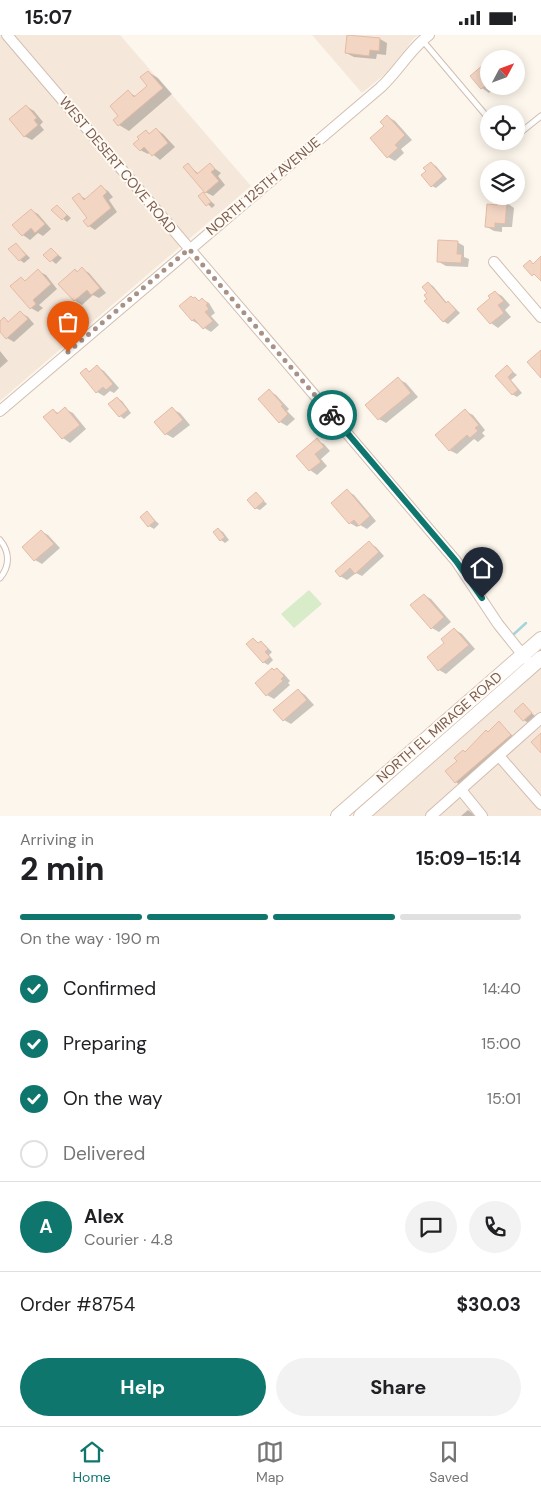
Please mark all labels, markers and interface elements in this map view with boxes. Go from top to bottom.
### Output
text: 15:07 [25,5,72,30]
north arrow [480,50,525,95]
map controls [480,50,525,205]
street label: WEST DESERT COVE ROAD [55,93,181,237]
button: locate [480,105,525,150]
street label: NORTH 125TH AVENUE [202,133,324,239]
button: layers [480,160,525,205]
pin [47,301,89,352]
icon: bag [54,308,82,336]
courier [307,390,357,440]
icon: bike [318,401,346,429]
pin [461,547,503,598]
icon: home [468,554,496,582]
street label: NORTH EL MIRAGE ROAD [372,667,506,787]
text: Arriving in [20,829,94,850]
text: 15:09–15:14 [416,846,521,871]
text: 2 min [20,848,105,890]
text: On the way · 190 m [20,928,160,949]
icon: check [20,975,48,1003]
text: Confirmed [63,976,156,1001]
text: 14:40 [482,978,521,999]
icon: check [20,1030,48,1058]
text: Preparing [63,1031,147,1056]
text: 15:00 [481,1033,521,1054]
icon: check [20,1085,48,1113]
text: On the way [63,1086,163,1111]
text: 15:01 [487,1088,521,1109]
text: Delivered [63,1141,145,1166]
button: chat [405,1201,457,1253]
button: phone [469,1201,521,1253]
text: Alex [84,1204,124,1229]
text: A [39,1214,53,1239]
text: Courier · 4.8 [84,1229,173,1250]
text: Order #8754 [20,1292,135,1317]
text: $30.03 [457,1292,521,1317]
button: Help [20,1358,266,1416]
button: Share [276,1358,521,1416]
tab: Home [73,1438,111,1486]
tab: Map [256,1438,284,1486]
tab: Saved [429,1438,468,1486]

